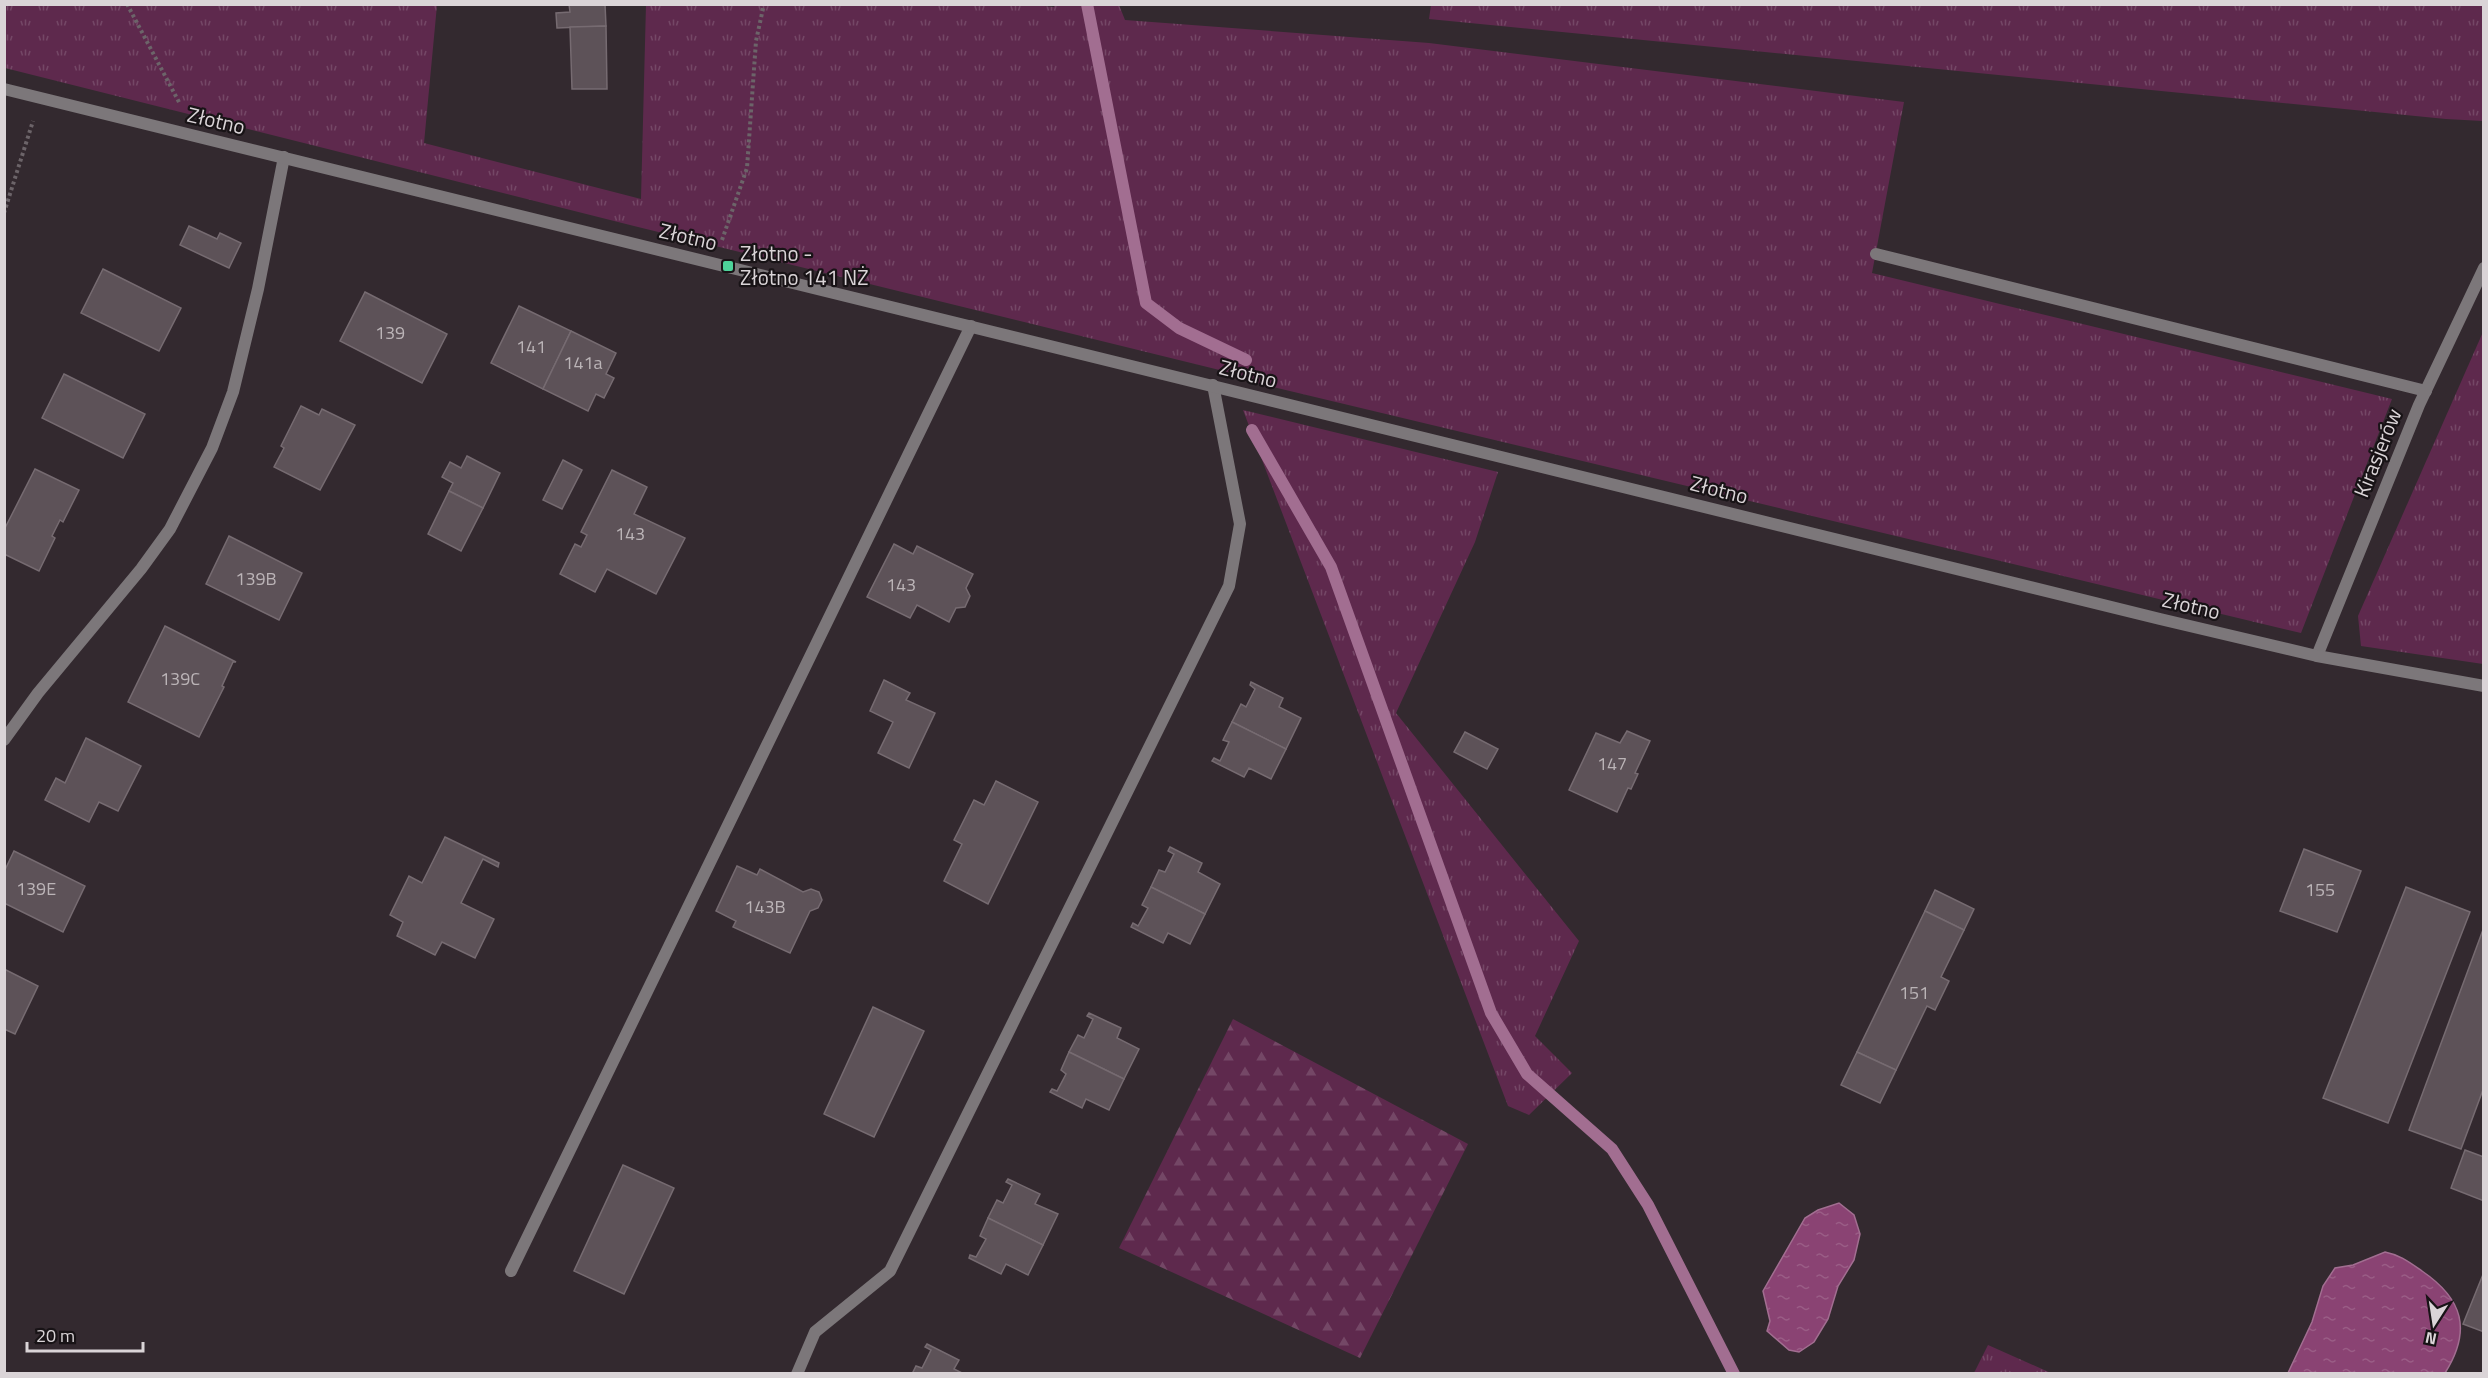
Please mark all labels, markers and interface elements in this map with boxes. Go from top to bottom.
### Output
street label: Złotno [184,98,248,142]
street label: Złotno [656,214,720,258]
place label: Złotno - Złotno 141 NŻ [740,237,868,293]
marker: Złotno - Złotno 141 NŻ [721,259,735,273]
house number: 139 [375,319,405,346]
house number: 141 [516,333,546,360]
house number: 141a [563,349,603,376]
street label: Złotno [1216,350,1281,396]
street label: Kirasjerów [2345,403,2409,502]
street label: Złotno [1687,466,1752,512]
house number: 143 [615,520,645,547]
house number: 139B [235,565,277,592]
house number: 143 [886,571,916,598]
street label: Złotno [2159,583,2223,627]
house number: 139C [160,665,200,692]
house number: 147 [1597,750,1627,777]
house number: 139E [16,875,56,902]
house number: 155 [2305,876,2335,903]
house number: 143B [744,893,786,920]
house number: 151 [1899,979,1929,1006]
north arrow [2404,1294,2464,1354]
scale bar [27,1315,142,1353]
text: 20 m [36,1322,75,1349]
text: N [2423,1326,2439,1352]

